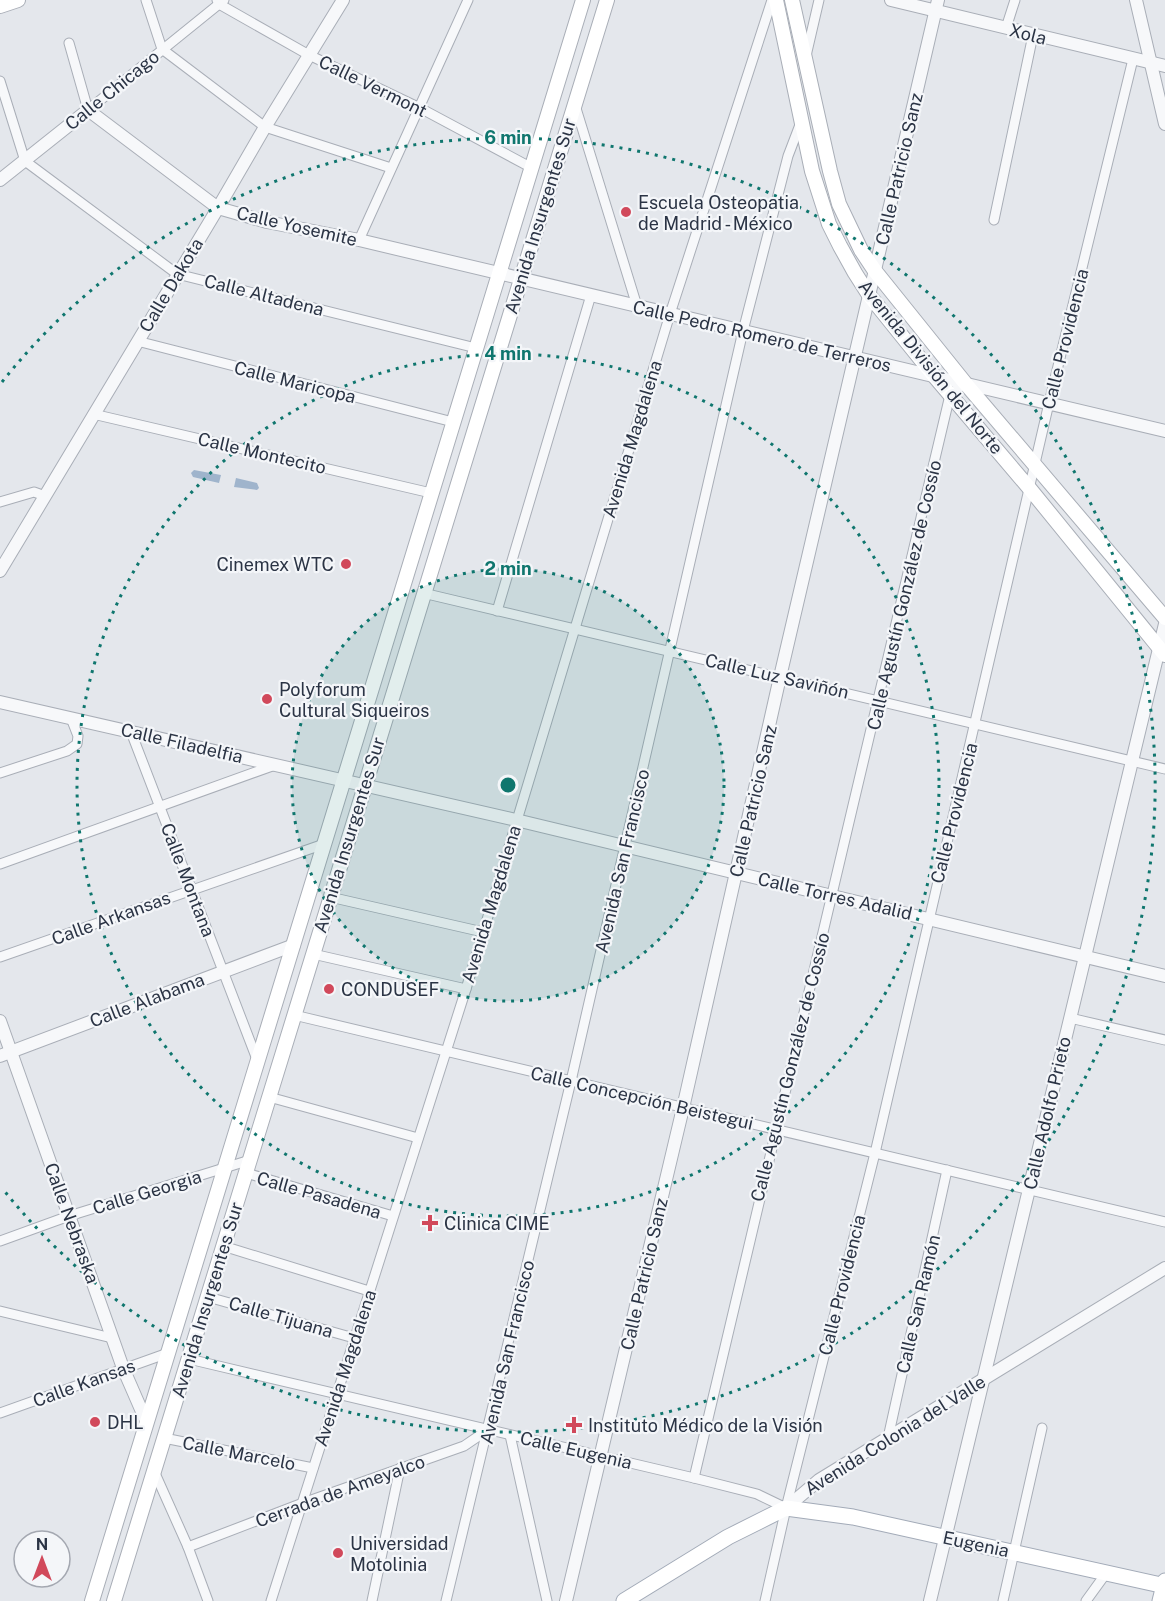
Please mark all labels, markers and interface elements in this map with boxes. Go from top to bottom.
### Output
street label: Xola [1007,19,1049,49]
street label: Calle Chicago [61,46,163,134]
street label: Calle Vermont [315,51,431,121]
street label: Calle Patricio Sanz [871,91,927,247]
street label: Avenida Insurgentes Sur [500,116,580,316]
text: 6 min [484,127,532,148]
place label: Escuela Osteopatia de Madrid - México [638,192,799,234]
street label: Calle Yosemite [235,202,359,250]
marker: Escuela Osteopatia de Madrid - México [619,205,633,219]
street label: Calle Dakota [135,234,207,336]
street label: Calle Providencia [1037,267,1093,411]
street label: Calle Altadena [202,270,326,320]
street label: Avenida División del Norte [854,276,1008,458]
street label: Calle Pedro Romero de Terreros [631,296,893,376]
text: 4 min [484,343,532,364]
street label: Calle Maricopa [232,357,358,407]
street label: Avenida Magdalena [598,358,666,520]
street label: Calle Montecito [196,428,328,478]
street label: Calle Agustín González de Cossío [863,458,945,732]
place label: Cinemex WTC [216,554,334,575]
marker: Cinemex WTC [339,557,353,571]
text: 2 min [484,558,532,579]
street label: Calle Luz Saviñón [703,649,851,703]
place label: Polyforum Cultural Siqueiros [279,679,429,721]
marker: Polyforum Cultural Siqueiros [260,692,274,706]
street label: Calle Filadelfia [119,719,245,767]
street label: Calle Patricio Sanz [725,723,781,879]
street label: Avenida Insurgentes Sur [309,735,389,935]
street label: Calle Providencia [926,741,982,885]
street label: Avenida San Francisco [591,767,653,955]
centre of rings [498,775,518,795]
street label: Calle Montana [157,820,219,940]
street label: Avenida Magdalena [457,823,525,985]
street label: Calle Torres Adalid [756,868,914,924]
street label: Calle Arkansas [49,887,173,949]
street label: Calle Agustín González de Cossío [746,930,834,1204]
street label: Calle Alabama [87,969,207,1031]
place label: CONDUSEF [341,979,439,1000]
marker: CONDUSEF [322,982,336,996]
street label: Calle Adolfo Prieto [1019,1034,1075,1192]
street label: Calle Concepción Beistegui [529,1062,755,1134]
street label: Calle Nebraska [40,1160,104,1286]
street label: Calle Georgia [90,1165,204,1219]
street label: Calle Pasadena [254,1167,384,1223]
street label: Calle Patricio Sanz [616,1196,672,1352]
street label: Avenida Insurgentes Sur [167,1200,247,1400]
place label: Clinica CIME [444,1213,550,1234]
street label: Calle Providencia [814,1213,870,1357]
marker: Clinica CIME [421,1214,439,1232]
street label: Calle San Ramón [892,1233,944,1375]
street label: Avenida San Francisco [476,1258,538,1446]
street label: Avenida Magdalena [310,1287,380,1449]
street label: Calle Tijuana [226,1292,336,1342]
street label: Calle Kansas [30,1355,138,1411]
street label: Avenida Colonia del Valle [801,1371,989,1499]
place label: DHL [107,1412,144,1433]
marker: DHL [88,1415,102,1429]
place label: Instituto Médico de la Visión [588,1415,823,1436]
marker: Instituto Médico de la Visión [565,1416,583,1434]
street label: Calle Eugenia [518,1427,634,1473]
street label: Calle Marcelo [181,1432,297,1474]
street label: Cerrada de Ameyalco [252,1451,428,1531]
street label: Eugenia [941,1527,1011,1561]
north arrow [12,1529,72,1589]
place label: Universidad Motolinia [350,1533,449,1575]
text: N [36,1535,48,1554]
marker: Universidad Motolinia [331,1546,345,1560]

